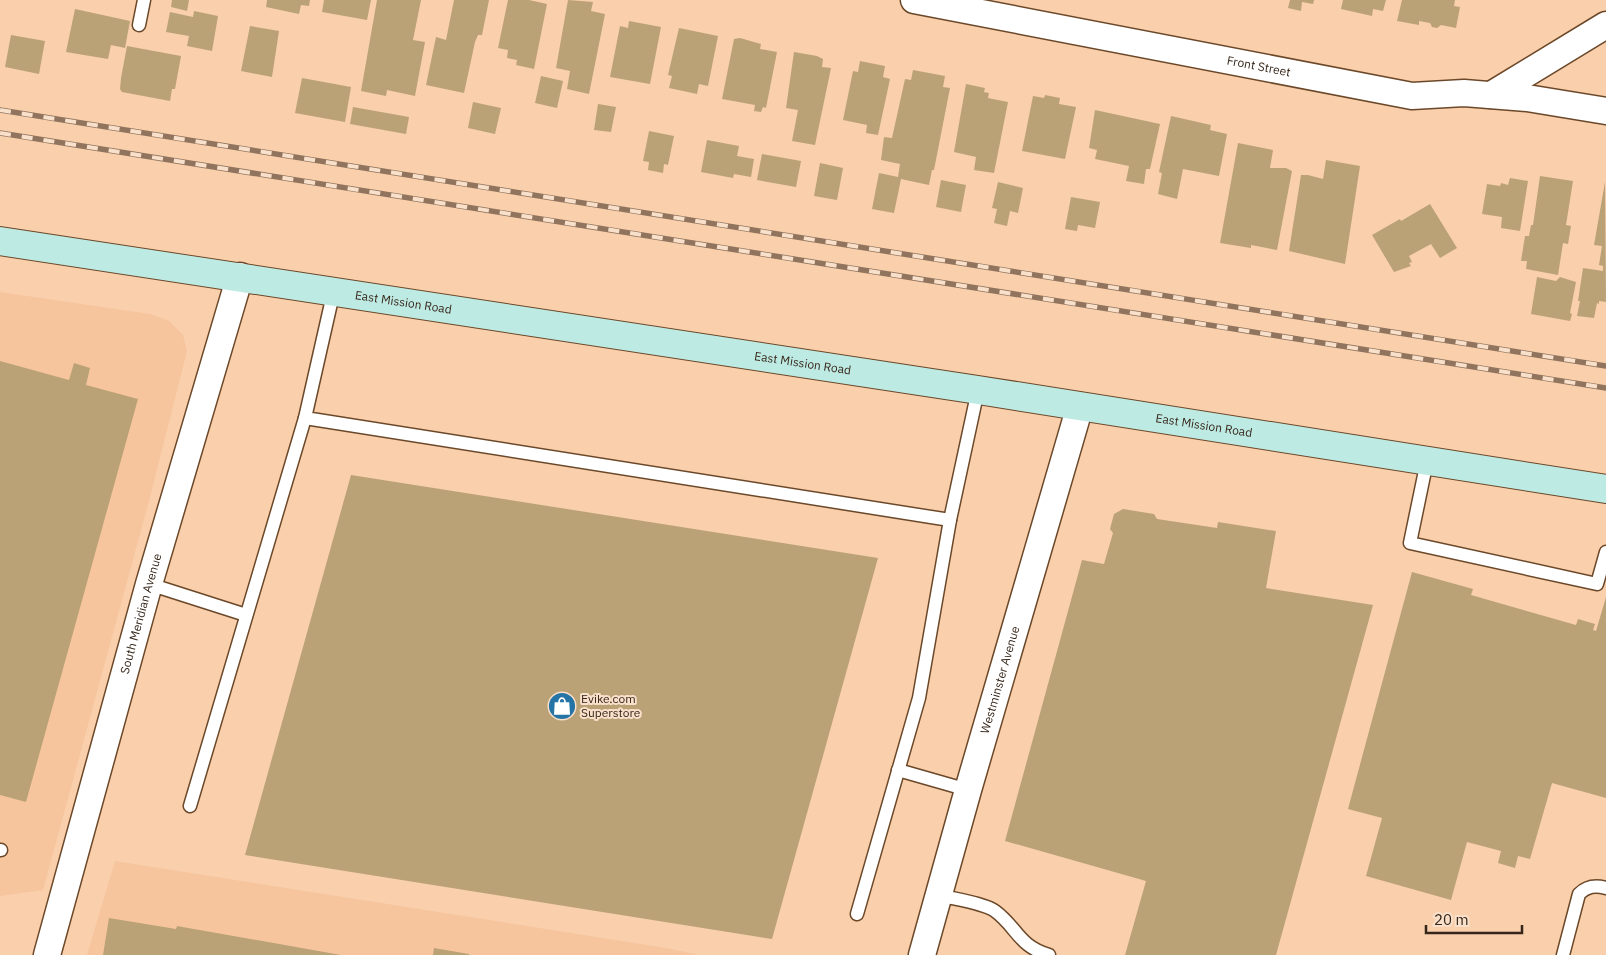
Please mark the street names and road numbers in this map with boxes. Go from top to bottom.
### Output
street label: Front Street [1226,52,1292,79]
street label: East Mission Road [354,287,453,317]
street label: East Mission Road [753,348,852,378]
street label: East Mission Road [1155,410,1253,440]
street label: South Meridian Avenue [117,551,165,675]
street label: Westminster Avenue [977,624,1023,735]

